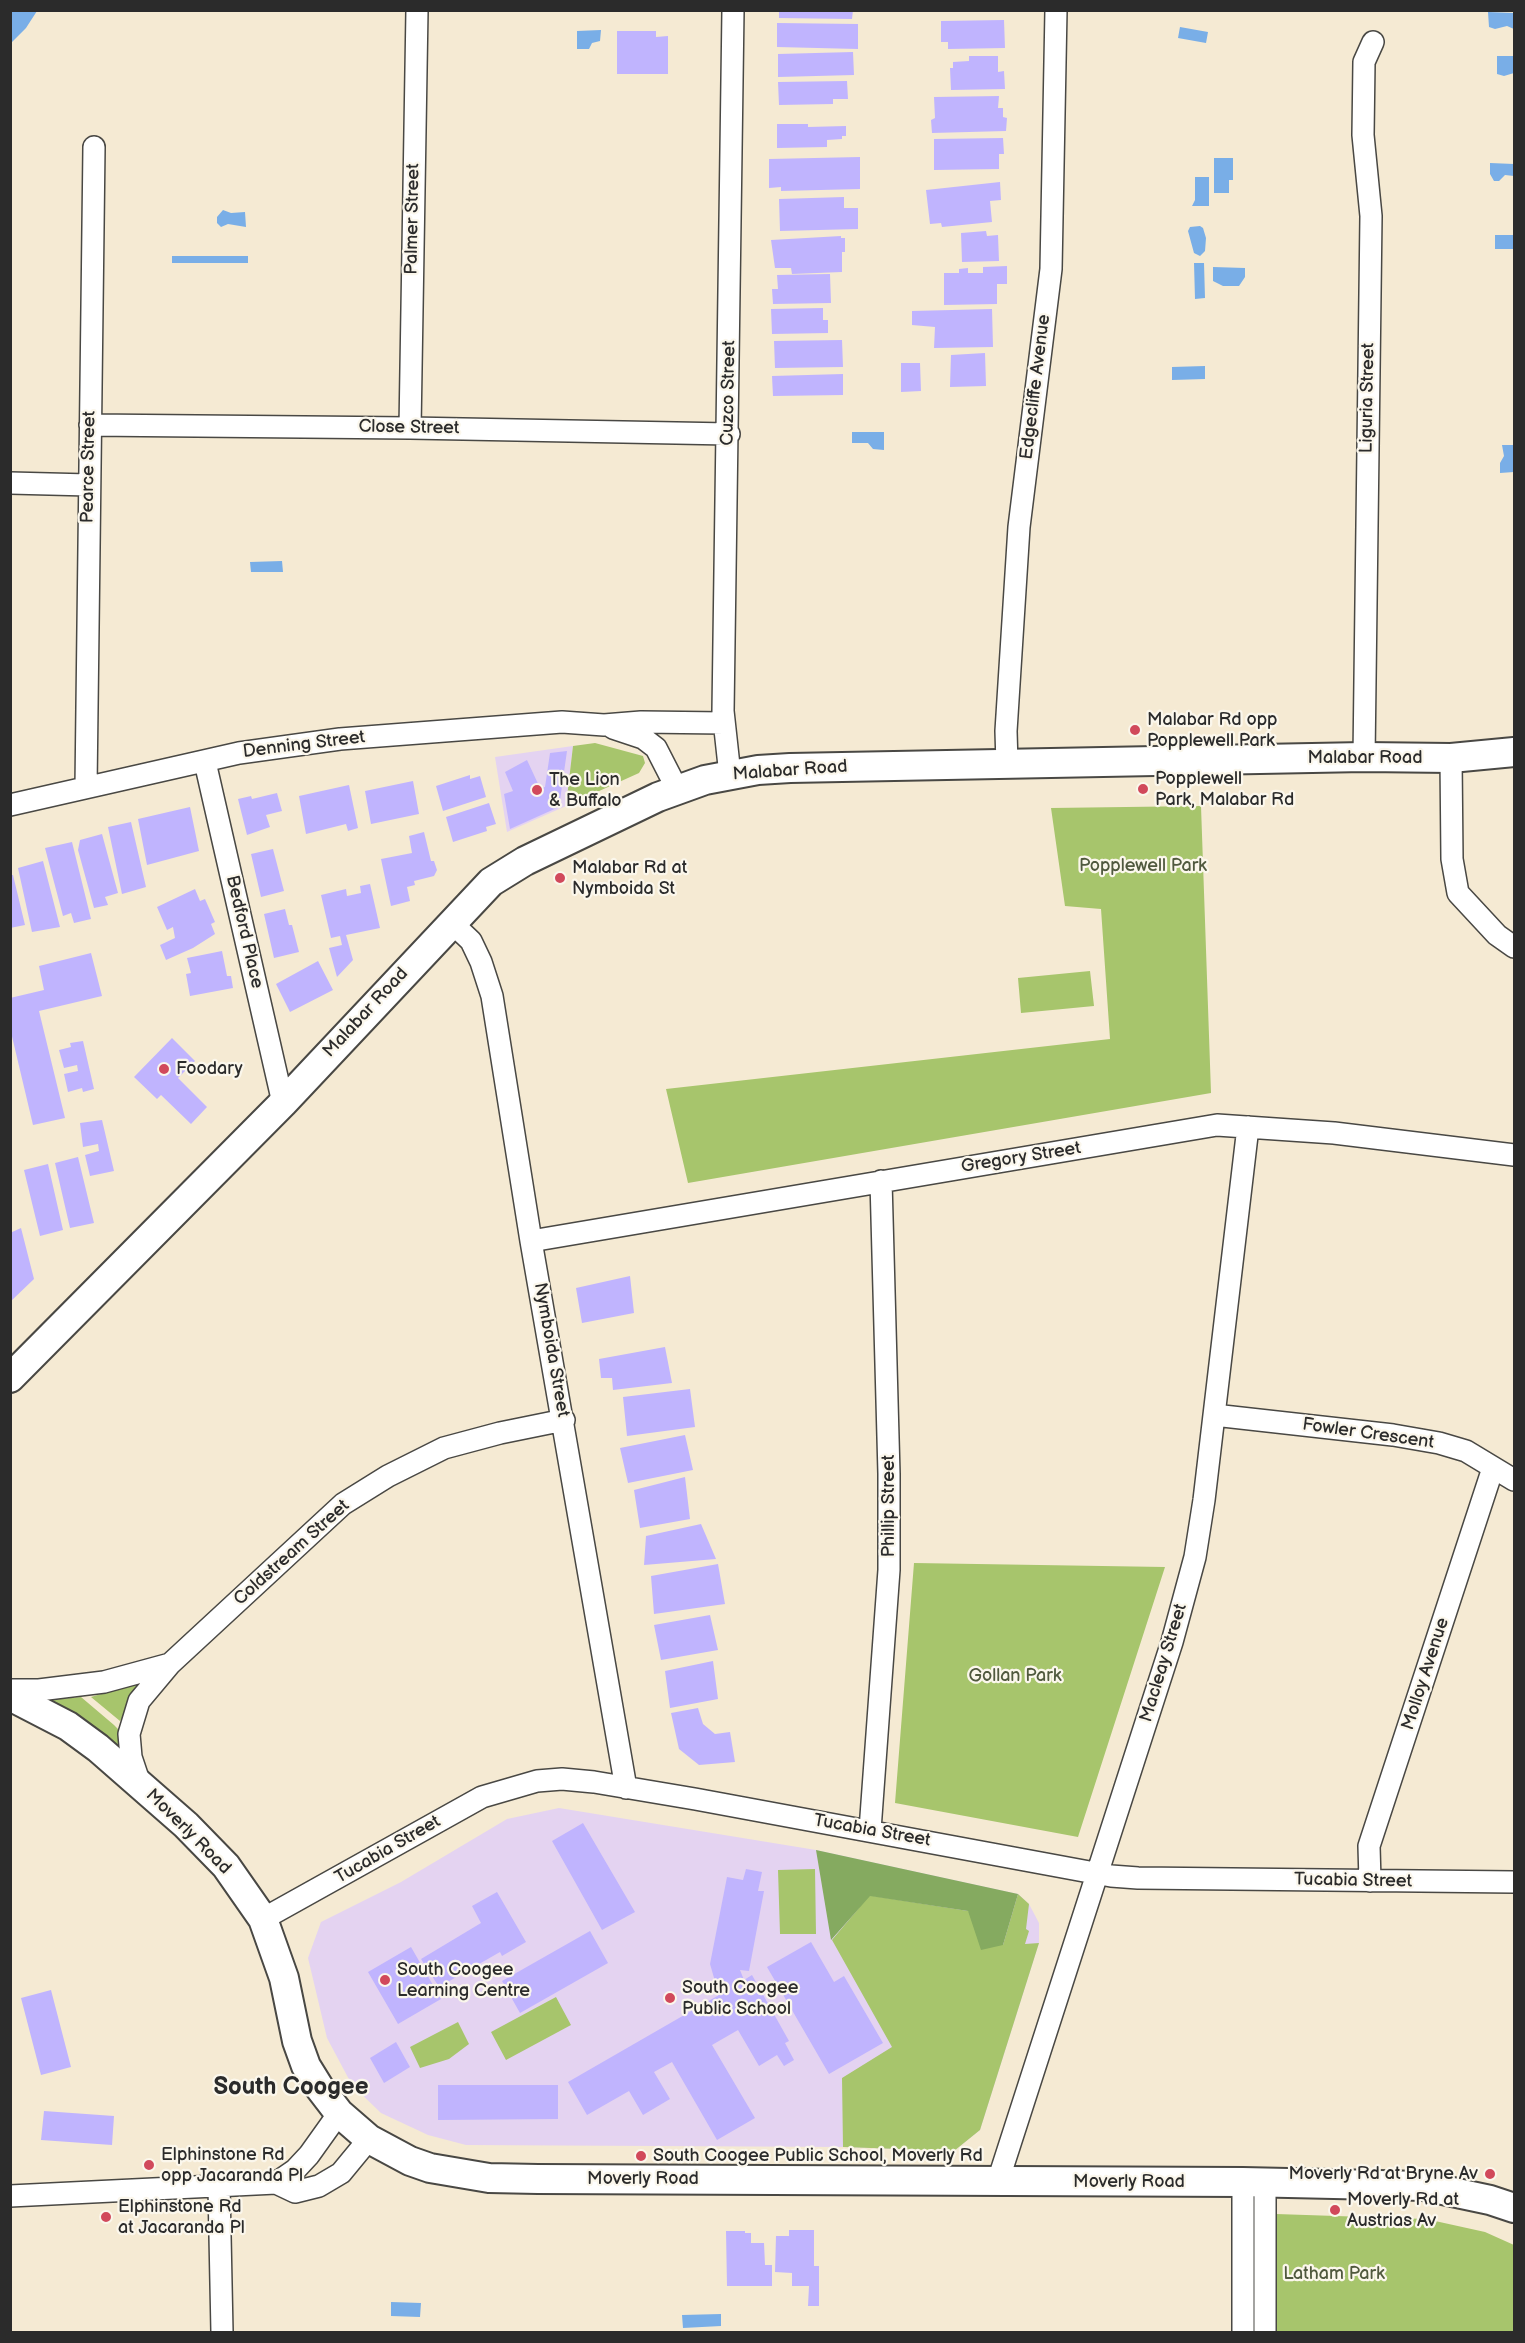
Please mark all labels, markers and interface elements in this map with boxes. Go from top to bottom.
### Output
street label: Palmer Street [401,163,425,275]
street label: Edgecliffe Avenue [1016,313,1056,461]
street label: Cuzco Street [717,340,741,446]
street label: Liguria Street [1356,343,1380,453]
street label: Pearce Street [77,411,101,523]
street label: Close Street [358,416,460,440]
place label: Malabar Rd opp Popplewell Park [1147,709,1278,752]
marker: Malabar Rd opp Popplewell Park [1128,723,1142,737]
street label: Denning Street [242,727,366,763]
street label: Malabar Road [1307,747,1423,769]
street label: Malabar Road [732,756,848,786]
place label: Popplewell Park, Malabar Rd [1155,768,1294,810]
place label: The Lion & Buffalo [549,769,622,812]
marker: Popplewell Park, Malabar Rd [1136,782,1150,796]
marker: The Lion & Buffalo [530,783,544,797]
park label: Popplewell Park [1079,855,1207,877]
place label: Malabar Rd at Nymboida St [572,857,687,900]
marker: Malabar Rd at Nymboida St [553,871,567,885]
street label: Bedford Place [220,873,268,991]
street label: Malabar Road [319,964,413,1062]
place label: Foodary [176,1058,243,1080]
marker: Foodary [157,1062,171,1076]
street label: Gregory Street [960,1138,1082,1178]
street label: Nymboida Street [529,1281,573,1419]
street label: Fowler Crescent [1301,1414,1435,1454]
street label: Phillip Street [878,1455,900,1557]
street label: Coldstream Street [230,1496,354,1610]
street label: Macleay Street [1136,1601,1192,1725]
street label: Molloy Avenue [1398,1615,1454,1733]
park label: Gollan Park [969,1665,1061,1687]
street label: Moverly Road [141,1785,235,1879]
street label: Tucabia Street [812,1810,932,1852]
street label: Tucabia Street [331,1811,445,1889]
street label: Tucabia Street [1294,1869,1412,1893]
place label: South Coogee Learning Centre [397,1959,530,2002]
marker: South Coogee Learning Centre [378,1973,392,1987]
place label: South Coogee Public School [682,1977,798,2020]
marker: South Coogee Public School [663,1991,677,2005]
district label: South Coogee [214,2074,368,2102]
place label: Elphinstone Rd opp Jacaranda Pl [161,2144,303,2186]
place label: South Coogee Public School, Moverly Rd [653,2145,983,2167]
marker: South Coogee Public School, Moverly Rd [634,2149,648,2163]
marker: Elphinstone Rd opp Jacaranda Pl [142,2158,156,2172]
place label: Moverly Rd at Bryne Av [1288,2163,1478,2185]
marker: Moverly Rd at Bryne Av [1483,2167,1497,2181]
street label: Moverly Road [587,2168,699,2190]
street label: Moverly Road [1073,2171,1185,2193]
place label: Moverly Rd at Austrias Av [1347,2189,1459,2232]
place label: Elphinstone Rd at Jacaranda Pl [118,2196,245,2238]
marker: Moverly Rd at Austrias Av [1328,2203,1342,2217]
marker: Elphinstone Rd at Jacaranda Pl [99,2210,113,2224]
park label: Latham Park [1283,2263,1385,2285]

